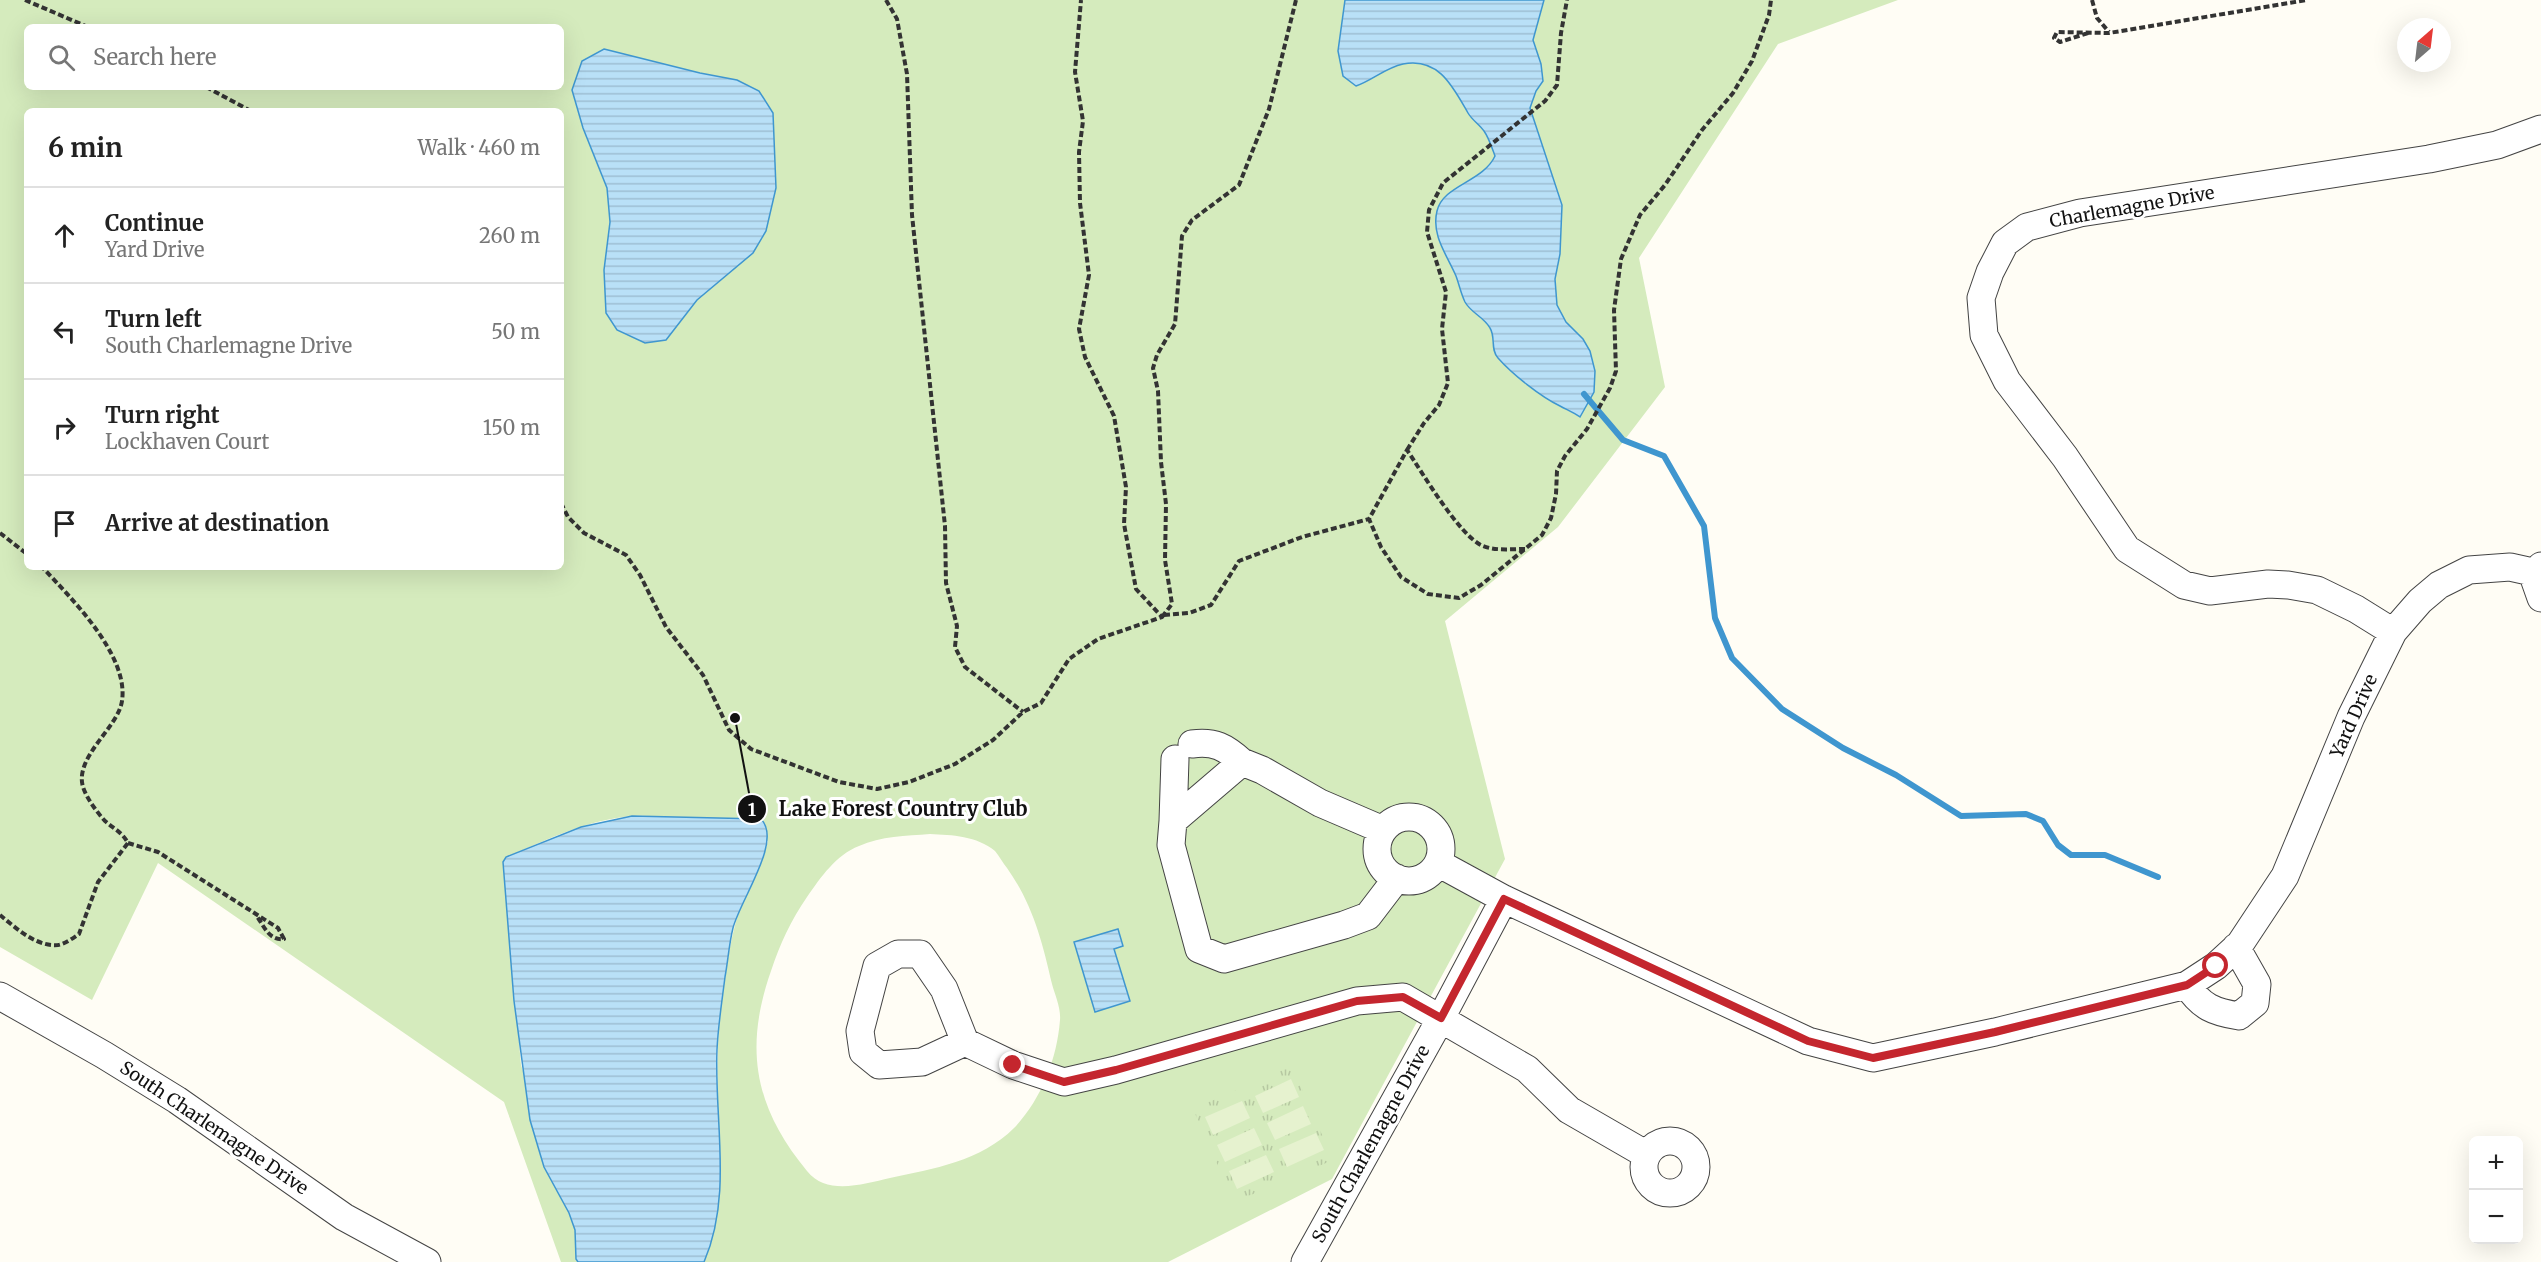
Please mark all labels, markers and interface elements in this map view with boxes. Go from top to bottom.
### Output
north arrow [2397,18,2451,72]
search box [24,24,564,90]
icon: search [45,41,78,74]
text: Search here [93,43,216,71]
text: 6 min [48,131,123,164]
text: Walk · 460 m [418,135,540,160]
street label: Charlemagne Drive [2048,181,2216,232]
text: Continue [105,209,204,237]
icon: ahead [48,219,81,252]
text: 260 m [479,223,540,248]
text: Yard Drive [105,237,204,262]
text: Turn left [105,305,202,333]
icon: left [48,315,81,348]
text: 50 m [491,319,540,344]
text: South Charlemagne Drive [105,333,352,358]
text: Turn right [105,401,219,429]
icon: right [48,411,81,444]
text: 150 m [483,415,540,440]
text: Lockhaven Court [105,429,269,454]
icon: arrive [48,507,81,540]
text: Arrive at destination [105,509,329,537]
street label: Yard Drive [2324,670,2382,762]
callout: Lake Forest Country Club [737,790,1040,828]
text: Lake Forest Country Club [779,796,1027,821]
text: 1 [748,798,756,821]
route start [2202,952,2228,978]
street label: South Charlemagne Drive [1307,1041,1435,1247]
route end [999,1051,1025,1077]
street label: South Charlemagne Drive [116,1056,313,1199]
map controls [2469,1136,2523,1244]
button: + [2469,1136,2523,1190]
button: − [2469,1190,2523,1244]

